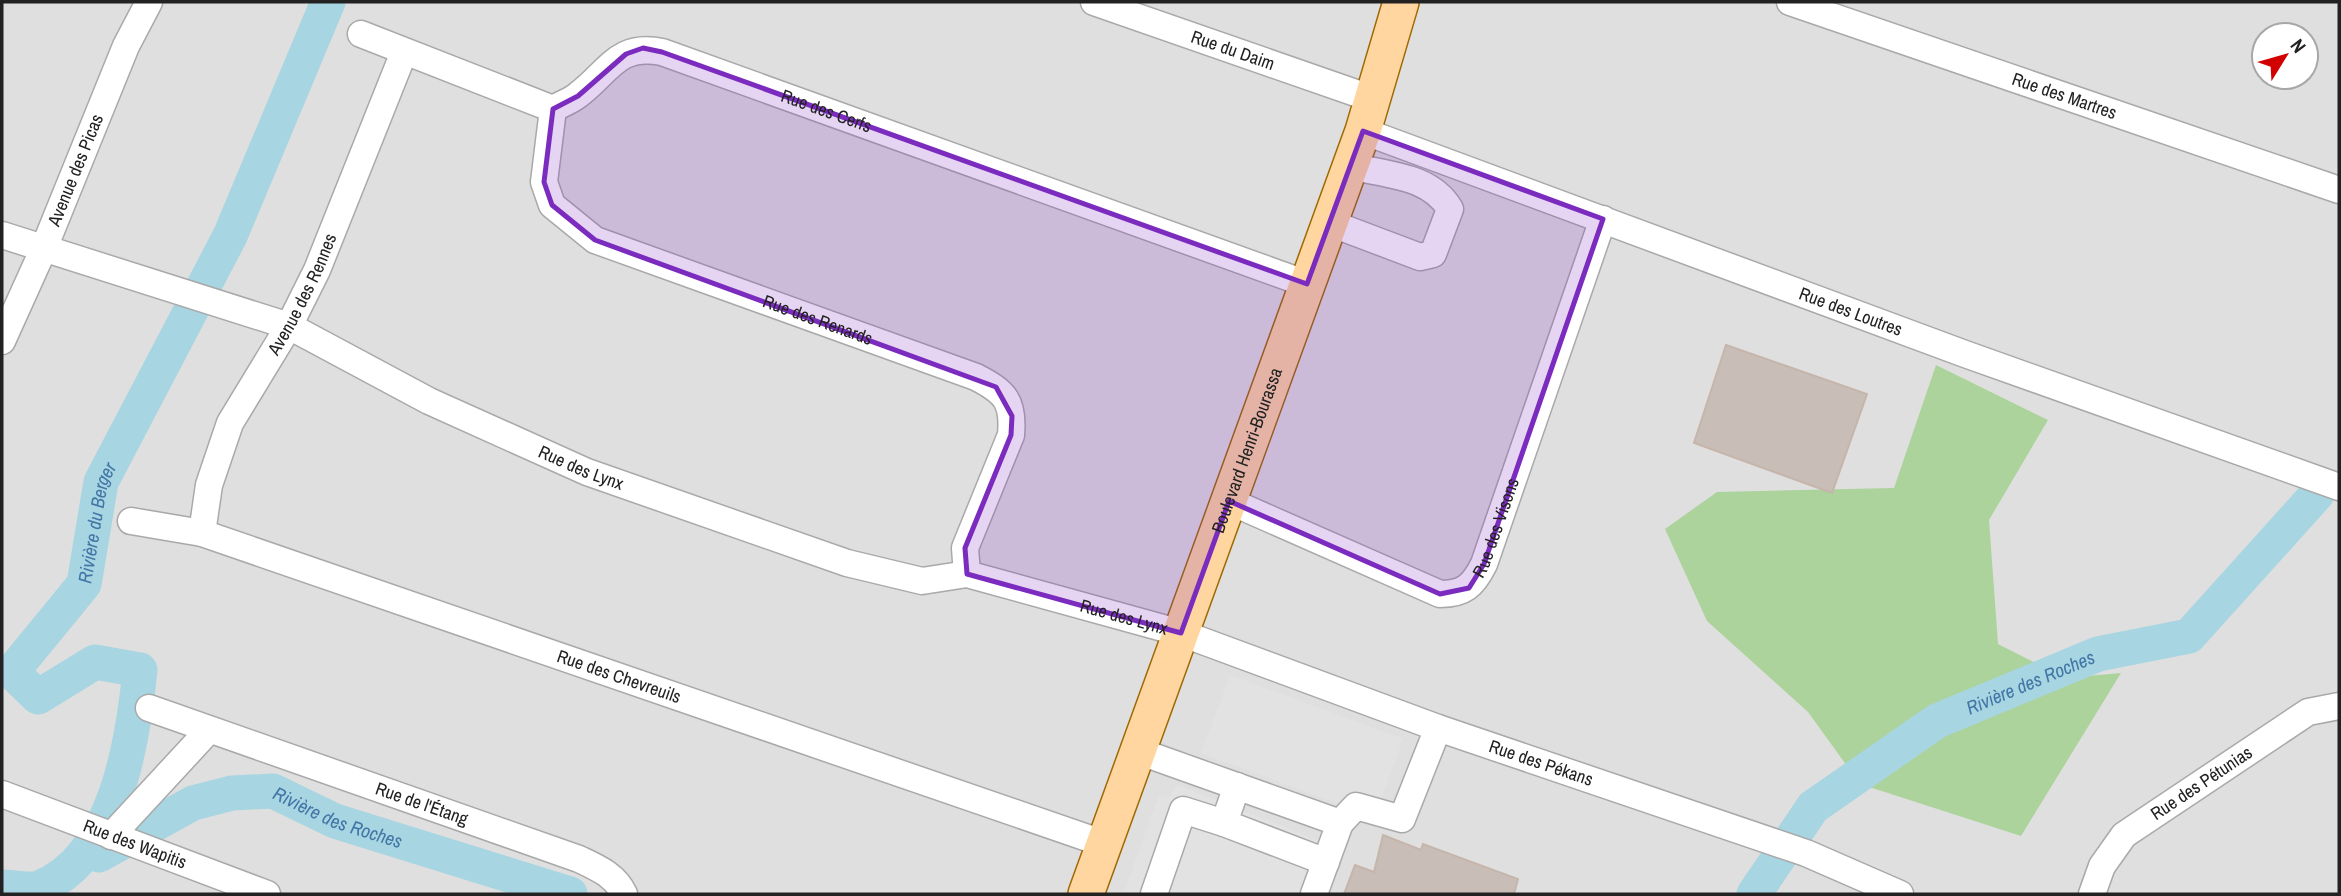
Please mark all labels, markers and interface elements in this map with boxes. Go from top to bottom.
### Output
north arrow [2250,21,2320,91]
street label: Rue du Daim [1188,24,1278,76]
text: N [2285,33,2312,58]
street label: Rue des Martres [2009,66,2120,125]
street label: Rue des Cerfs [778,83,875,138]
street label: Avenue des Picas [41,110,109,231]
street label: Avenue des Rennes [261,230,342,360]
street label: Rue des Loutres [1796,281,1906,342]
street label: Rue des Renards [760,288,876,351]
street label: Boulevard Henri-Bourassa [1205,364,1288,536]
street label: Rue des Lynx [535,439,628,496]
water label: Rivière du Berger [71,457,123,585]
street label: Rue des Visons [1466,475,1525,582]
street label: Rue des Lynx [1077,593,1171,641]
street label: Rue des Chevreuils [554,643,685,709]
water label: Rivière des Roches [1962,644,2099,721]
street label: Rue des Pékans [1486,733,1596,792]
street label: Rue des Pétunias [2145,740,2257,826]
street label: Rue de l'Étang [372,776,472,831]
water label: Rivière des Roches [269,780,406,854]
street label: Rue des Wapitis [80,813,190,875]

